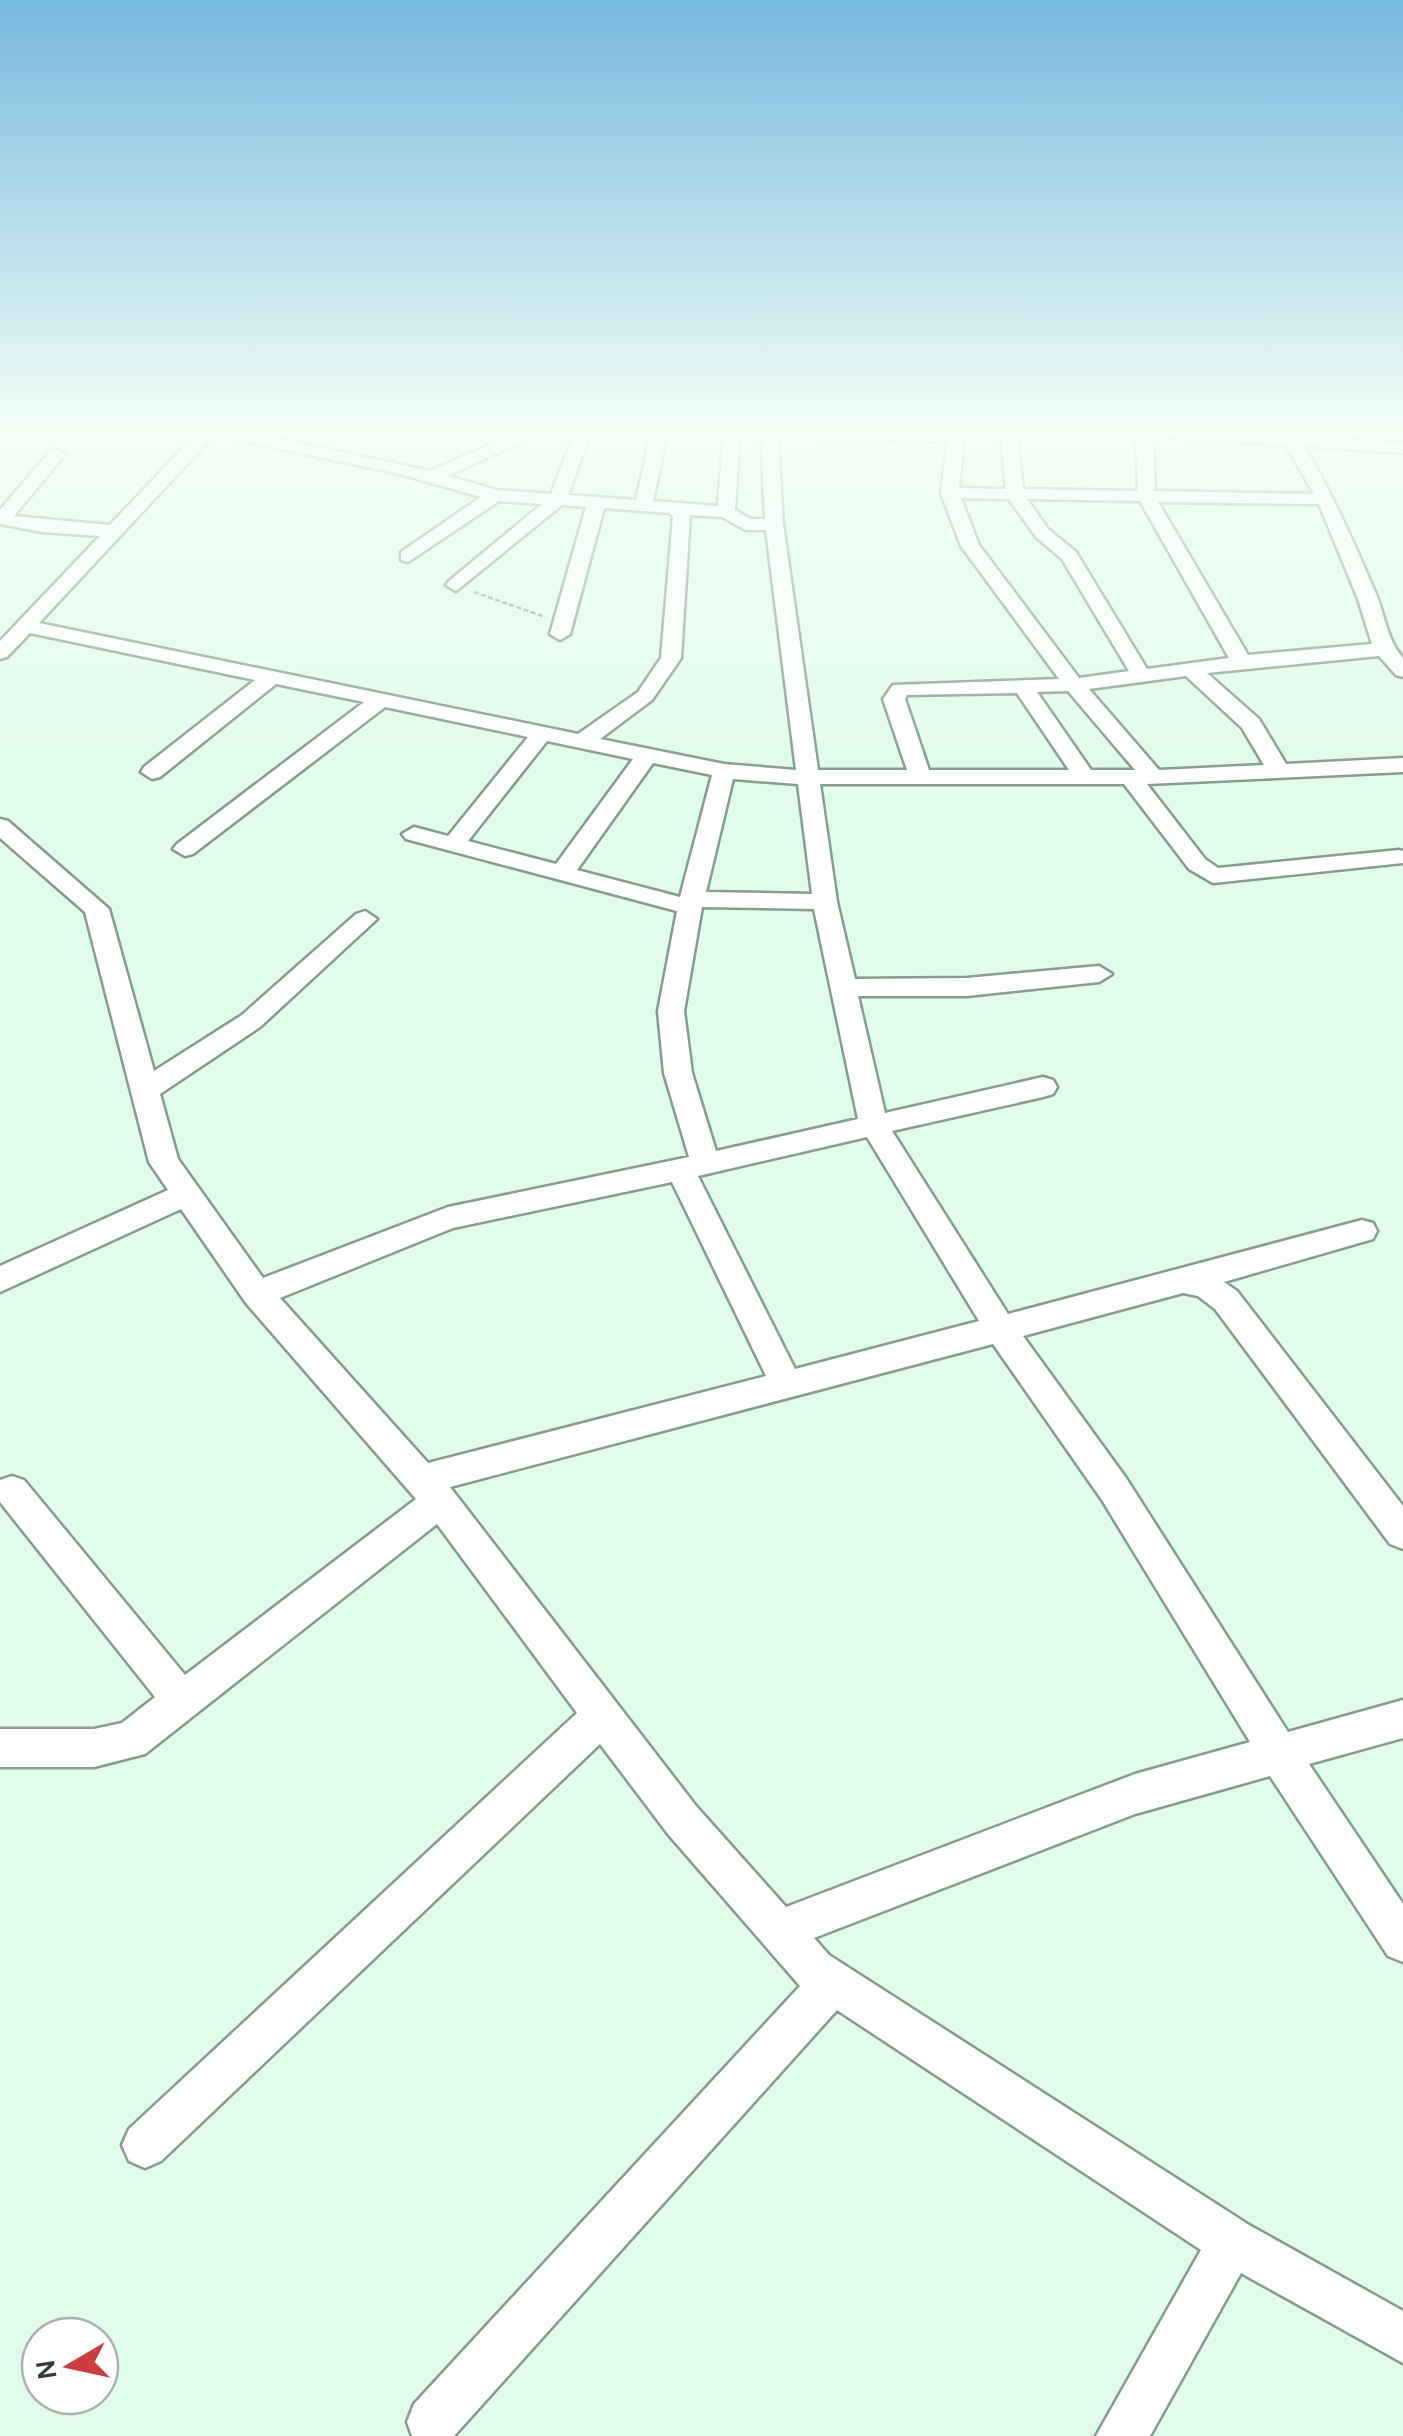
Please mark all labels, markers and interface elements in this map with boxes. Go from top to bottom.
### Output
north arrow [20,2316,120,2416]
text: N [28,2357,64,2382]

